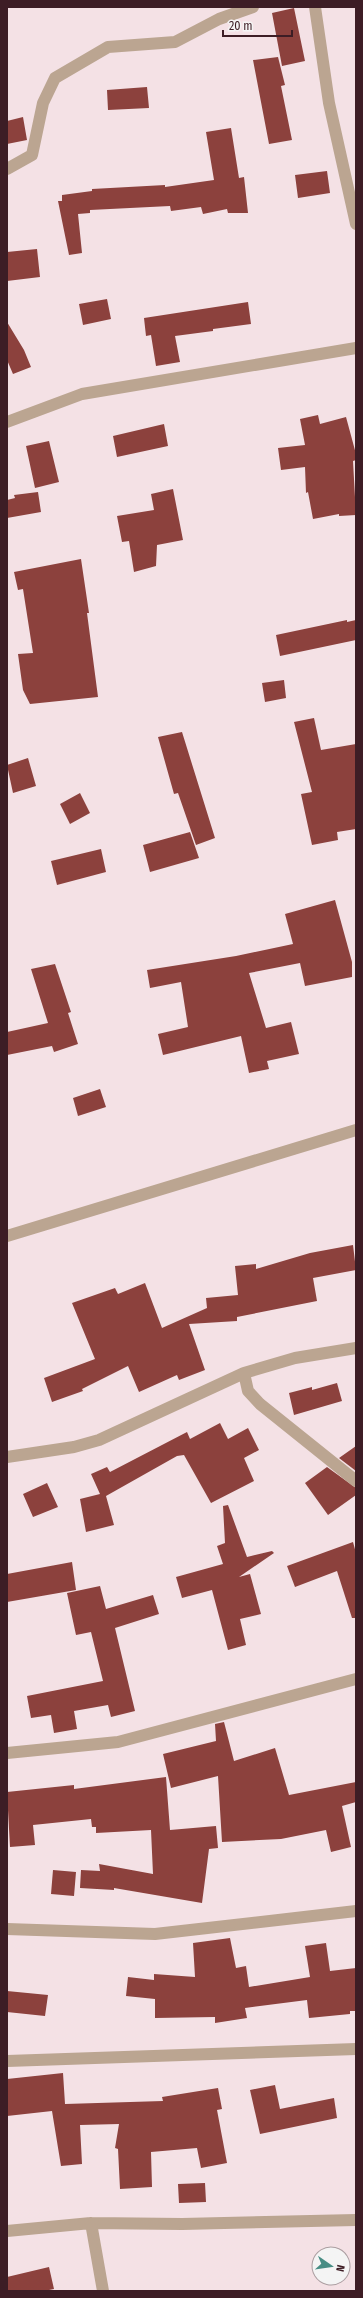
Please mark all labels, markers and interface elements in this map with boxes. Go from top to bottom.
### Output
scale bar [223,12,292,38]
text: 20 m [229,19,253,33]
north arrow [311,2246,351,2286]
text: N [333,2263,347,2273]

